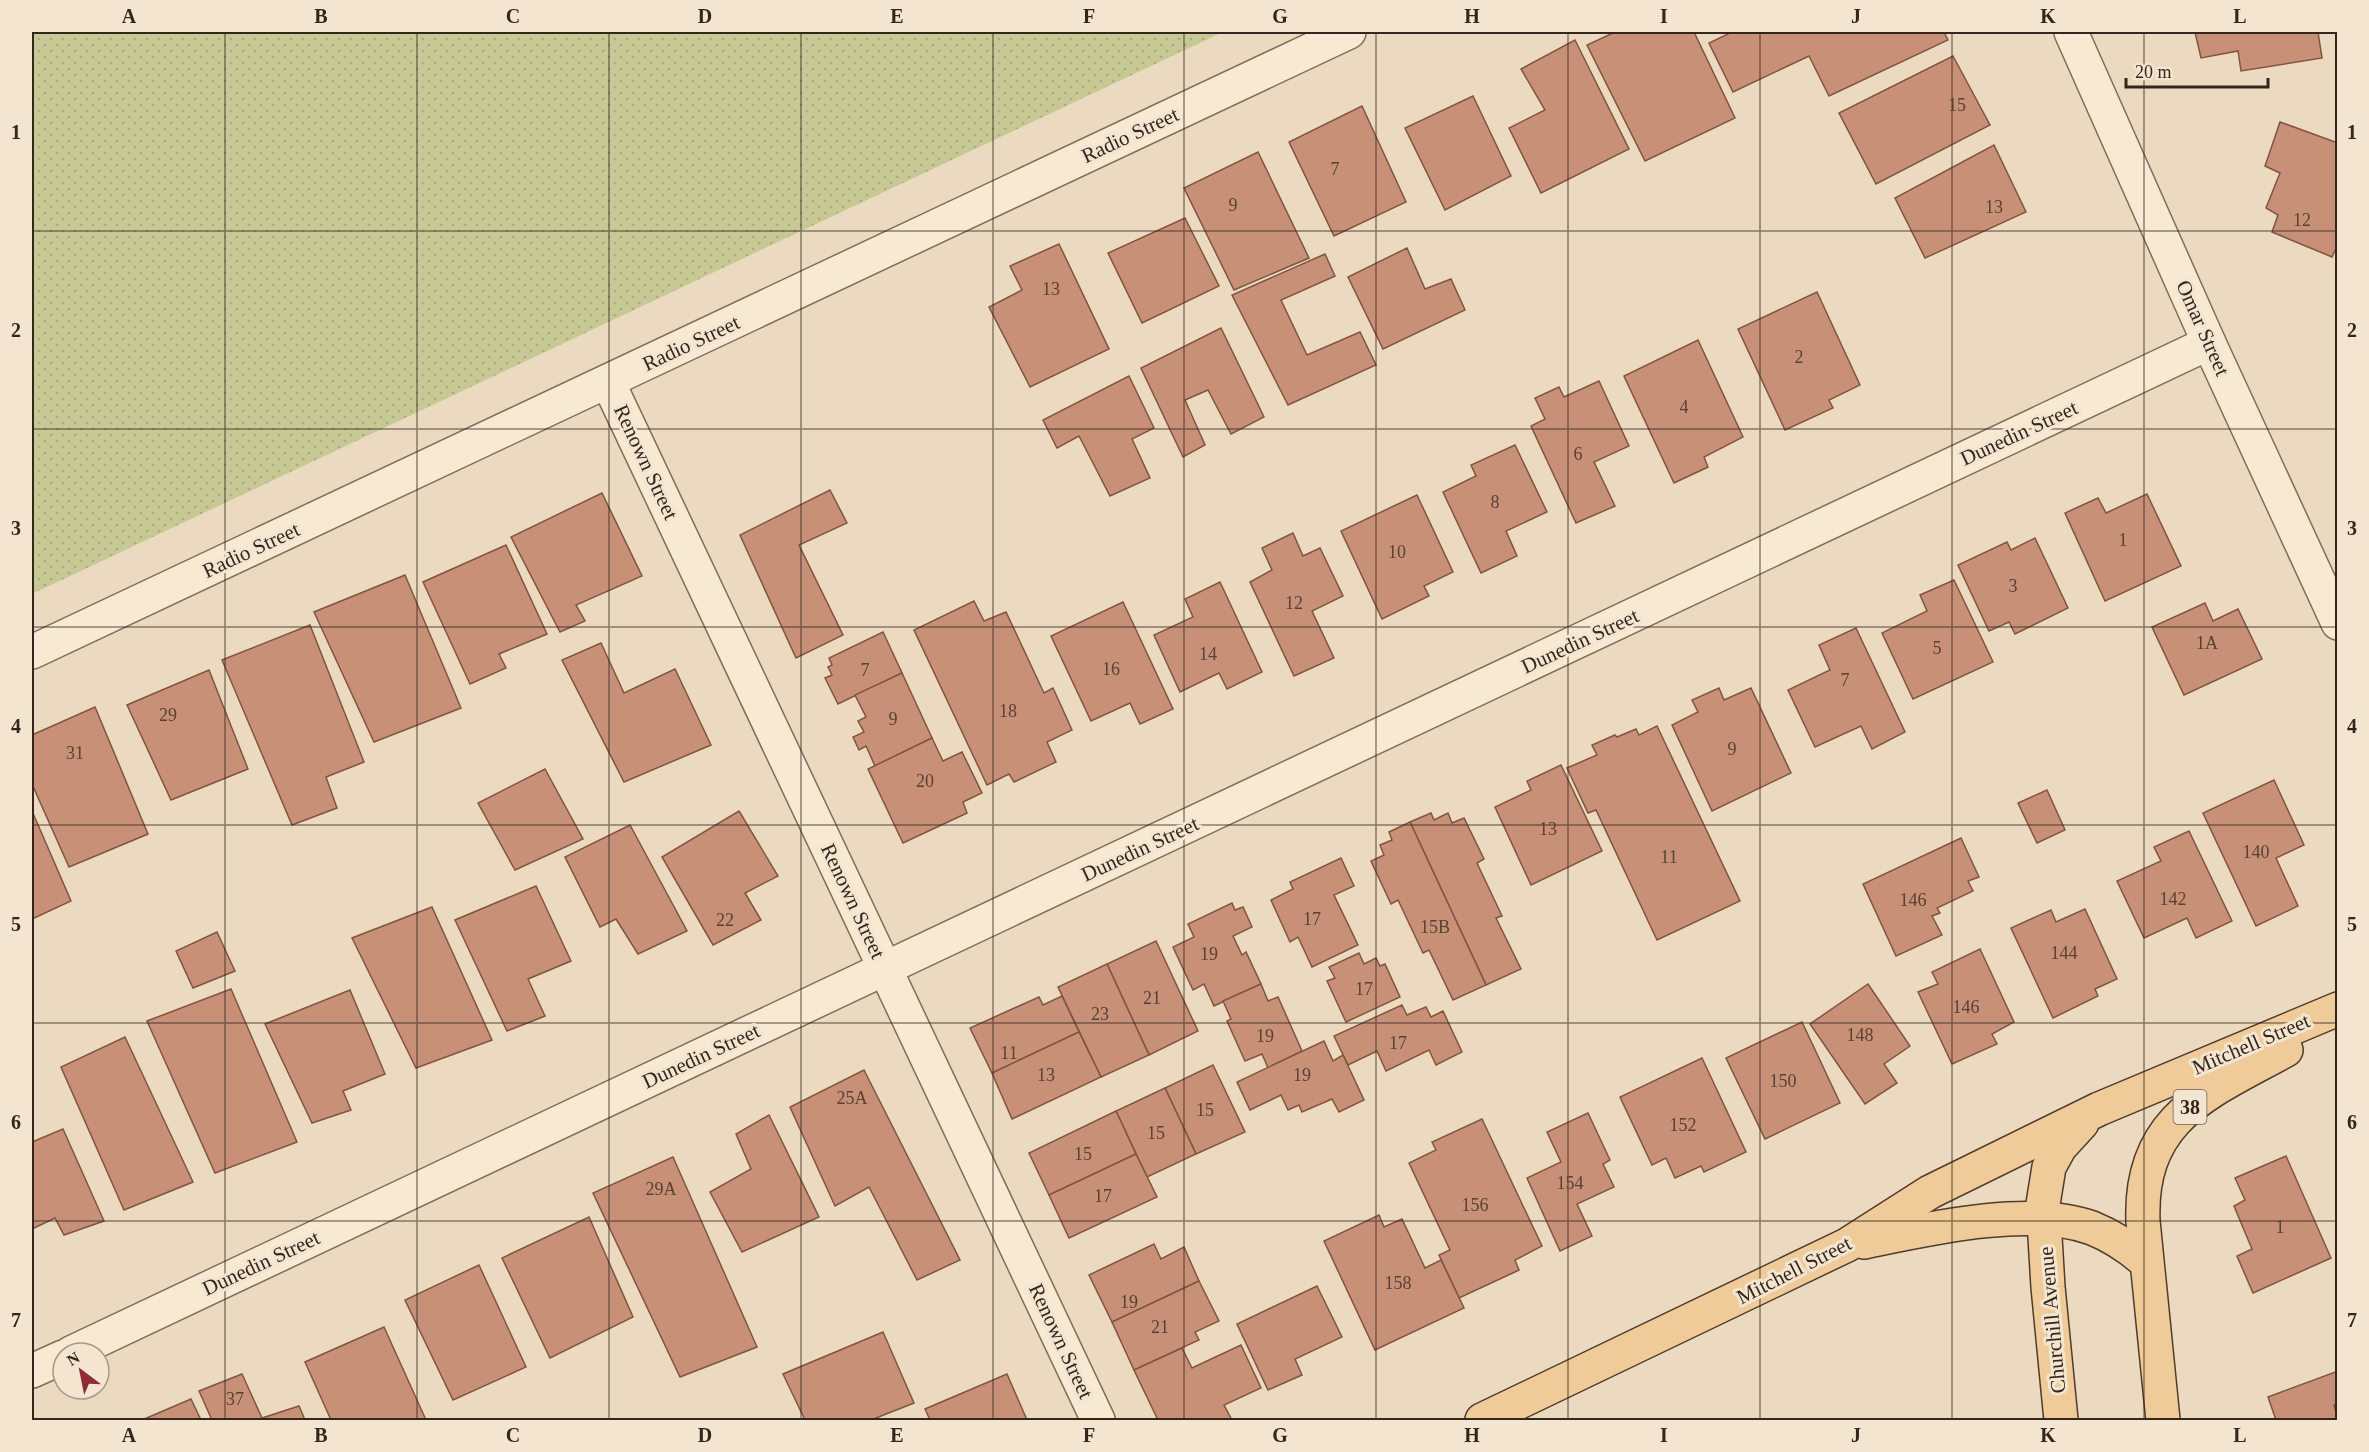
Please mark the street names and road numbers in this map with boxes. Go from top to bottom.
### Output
street label: Radio Street [1078,102,1183,168]
street label: Omar Street [2171,277,2235,380]
street label: Radio Street [639,310,744,376]
street label: Dunedin Street [1957,395,2082,471]
street label: Renown Street [609,401,683,524]
street label: Radio Street [199,517,304,583]
street label: Dunedin Street [1518,603,1643,679]
street label: Dunedin Street [1078,811,1203,887]
street label: Renown Street [816,840,890,963]
street label: Mitchell Street [2189,1008,2314,1080]
street label: Dunedin Street [639,1018,764,1094]
road number: 38 [2174,1090,2206,1124]
street label: Dunedin Street [199,1225,324,1301]
street label: Mitchell Street [1733,1231,1855,1309]
street label: Churchill Avenue [2034,1246,2070,1394]
street label: Renown Street [1024,1280,1098,1403]

